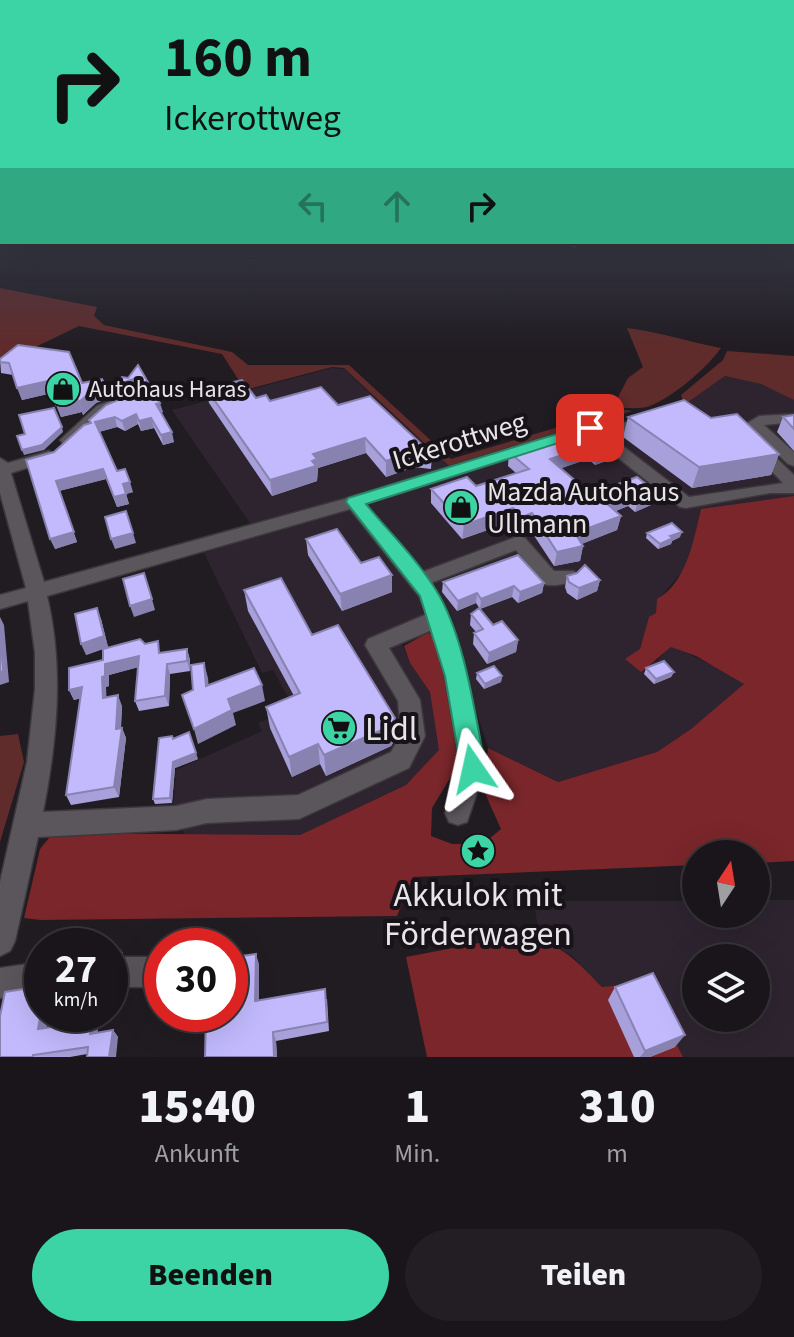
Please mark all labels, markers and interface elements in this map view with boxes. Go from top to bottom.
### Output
text: 160 m [164,19,312,98]
icon: right [32,32,136,136]
text: Ickerottweg [164,93,341,144]
icon: left [291,184,335,228]
icon: ahead [375,184,419,228]
icon: right [459,184,503,228]
shop icon: Autohaus Haras [44,370,82,408]
place label: Autohaus Haras [89,372,246,407]
pin [556,394,624,462]
street label: Ickerottweg [388,402,531,480]
icon: arrive [568,406,612,450]
place label: Mazda Autohaus Ullmann [487,472,679,544]
shop icon: Mazda Autohaus Ullmann [442,488,480,526]
place label: Lidl [365,705,417,754]
supermarket icon: Lidl [320,709,358,747]
position arrow [431,727,515,811]
place icon: Akkulok mit Förderwagen [459,832,497,870]
north arrow [682,840,770,928]
map controls [682,840,770,1032]
place label: Akkulok mit Förderwagen [384,871,572,959]
speed limit sign: 30 [144,928,248,1032]
text: 27 [55,941,97,998]
button: layers [682,944,770,1032]
text: km/h [54,986,98,1014]
text: 15:40 [138,1073,256,1141]
text: 1 [404,1073,430,1141]
text: 310 [579,1073,656,1141]
text: Ankunft [155,1135,239,1172]
text: Min. [394,1135,440,1172]
text: m [606,1135,628,1172]
button: Beenden [32,1229,389,1321]
button: Teilen [405,1229,762,1321]

